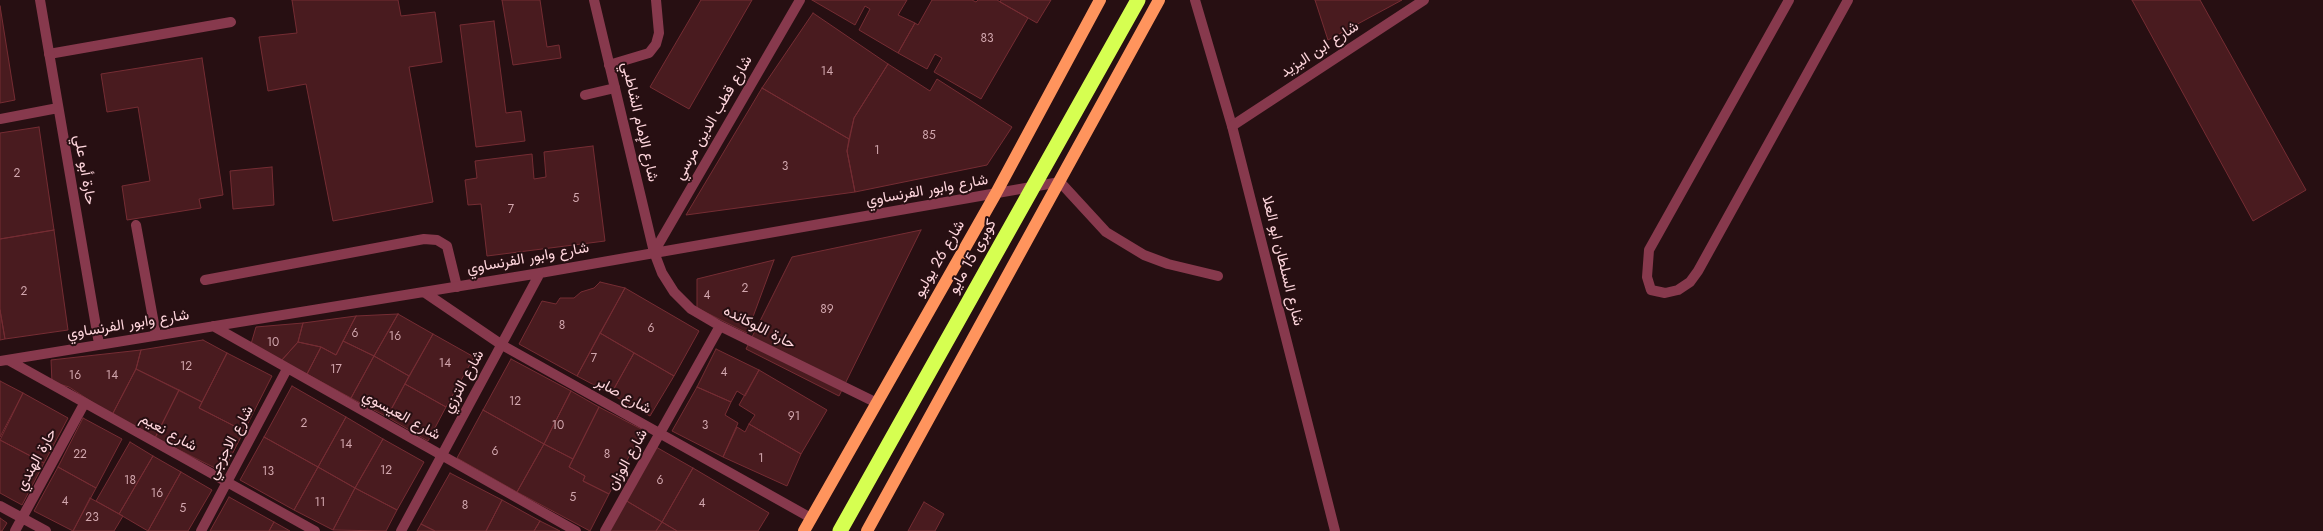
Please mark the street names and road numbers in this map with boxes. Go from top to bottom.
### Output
street label: شارع ابن اليزيد [1277,18,1363,82]
street label: شارع قطب الدين مرسي [671,53,757,183]
street label: شارع الإمام الشاطبي [616,60,662,184]
street label: حارة أبو علي [69,134,99,206]
street label: شارع وابور الفرنساوي [865,171,989,211]
street label: شارع السلطان ابو العلا [1257,194,1307,328]
street label: شارع 26 يوليو [911,217,969,301]
street label: كوبرى 15 مايو [945,217,1001,297]
street label: شارع وابور الفرنساوي [466,239,590,279]
street label: حارة اللوكانده [720,302,798,354]
street label: شارع وابور الفرنساوي [66,306,190,344]
street label: شارع الترزي [439,347,489,417]
street label: شارع صابر [592,373,654,419]
street label: شارع العيسوي [359,387,443,445]
street label: شارع الاجزجي [204,403,258,483]
street label: شارع نعيم [136,410,200,456]
street label: حارة الهندي [13,426,61,494]
street label: شارع الوزان [604,426,652,494]

